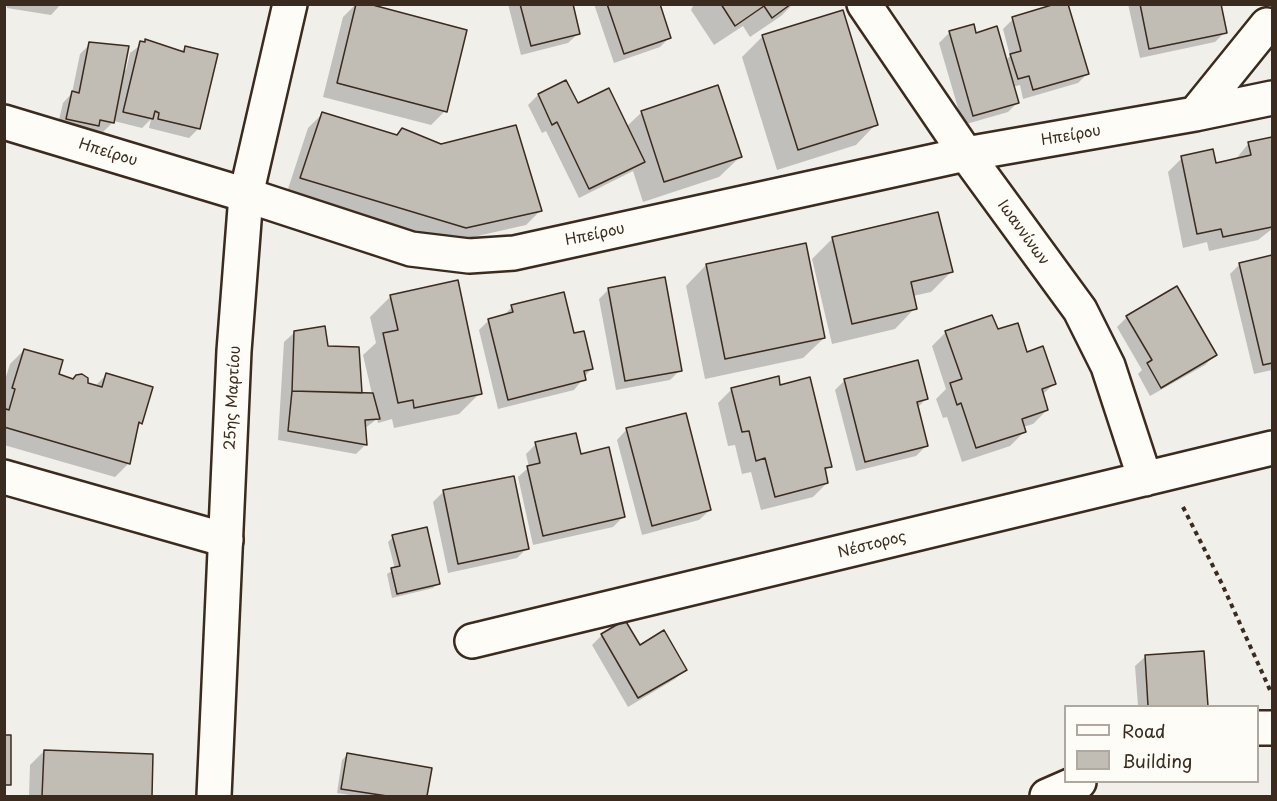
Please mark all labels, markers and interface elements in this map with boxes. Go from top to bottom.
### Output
street label: Ηπείρου [1040,122,1102,150]
street label: Ηπείρου [76,136,140,170]
street label: Ιωαννίνων [993,197,1053,269]
street label: Ηπείρου [564,220,626,250]
street label: 25ης Μαρτίου [221,345,245,451]
street label: Νέστορος [836,528,908,562]
legend [1064,705,1259,783]
text: Road [1122,717,1166,744]
text: Building [1122,747,1192,774]

